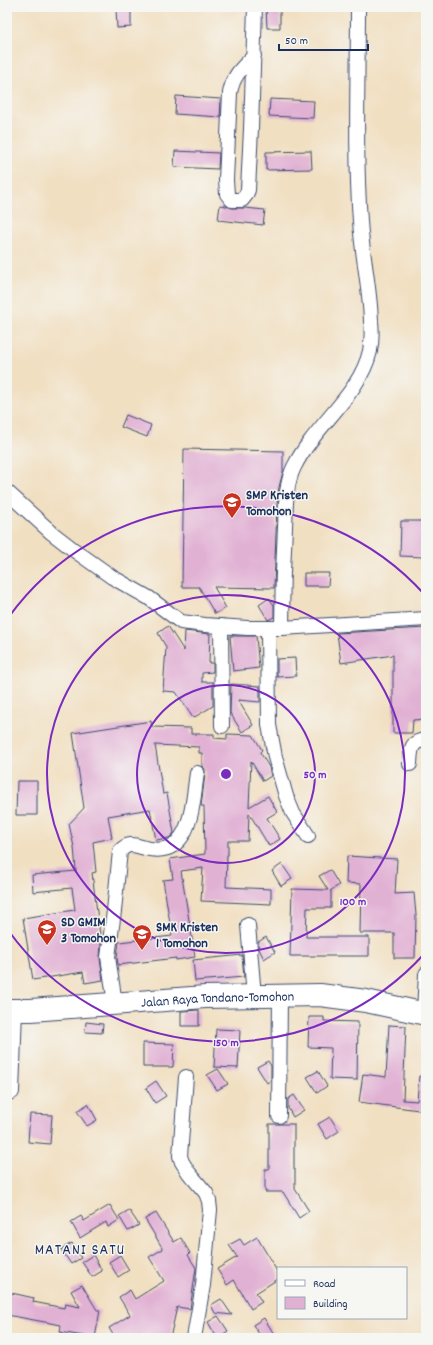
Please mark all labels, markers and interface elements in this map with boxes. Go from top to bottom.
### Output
scale bar [279,26,368,52]
text: 50 m [285,33,308,50]
place label: SMP Kristen Tomohon [246,486,308,522]
school or university icon: SMP Kristen Tomohon [221,491,243,519]
centre of rings [219,767,233,781]
text: 50 m [303,767,327,784]
text: 100 m [340,894,366,911]
place label: SD GMIM 3 Tomohon [61,913,116,949]
school or university icon: SD GMIM 3 Tomohon [36,918,58,946]
place label: SMK Kristen 1 Tomohon [156,918,218,954]
school or university icon: SMK Kristen 1 Tomohon [131,923,153,951]
street label: Jalan Raya Tondano-Tomohon [140,987,294,1014]
text: 150 m [213,1035,239,1052]
district label: MATANI SATU [35,1239,125,1262]
legend [277,1267,407,1319]
text: Road [313,1276,335,1293]
text: Building [313,1296,348,1313]

